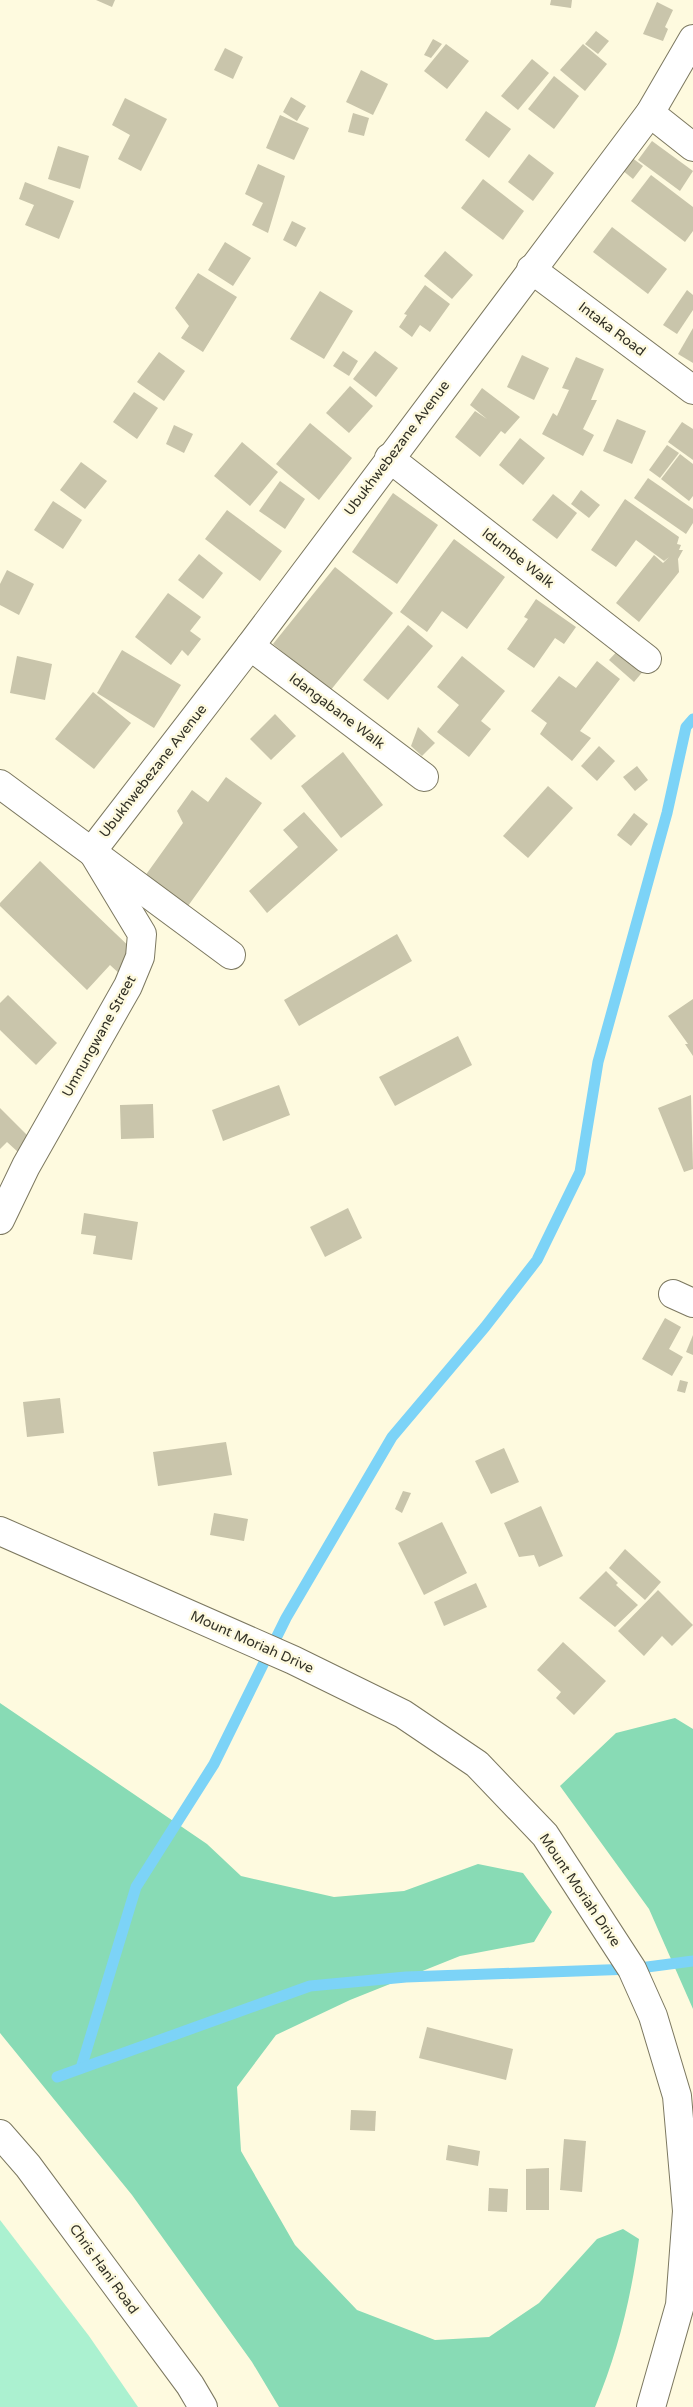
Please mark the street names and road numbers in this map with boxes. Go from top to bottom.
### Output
street label: Intaka Road [575,298,649,360]
street label: Ubukhwebezane Avenue [341,377,453,519]
street label: Idumbe Walk [478,525,558,592]
street label: Idangabane Walk [286,670,388,753]
street label: Ubukhwebezane Avenue [96,701,210,841]
street label: Umnungwane Street [58,972,140,1100]
street label: Mount Moriah Drive [188,1607,316,1677]
street label: Mount Moriah Drive [536,1830,624,1950]
street label: Chris Hani Road [66,2221,142,2317]

